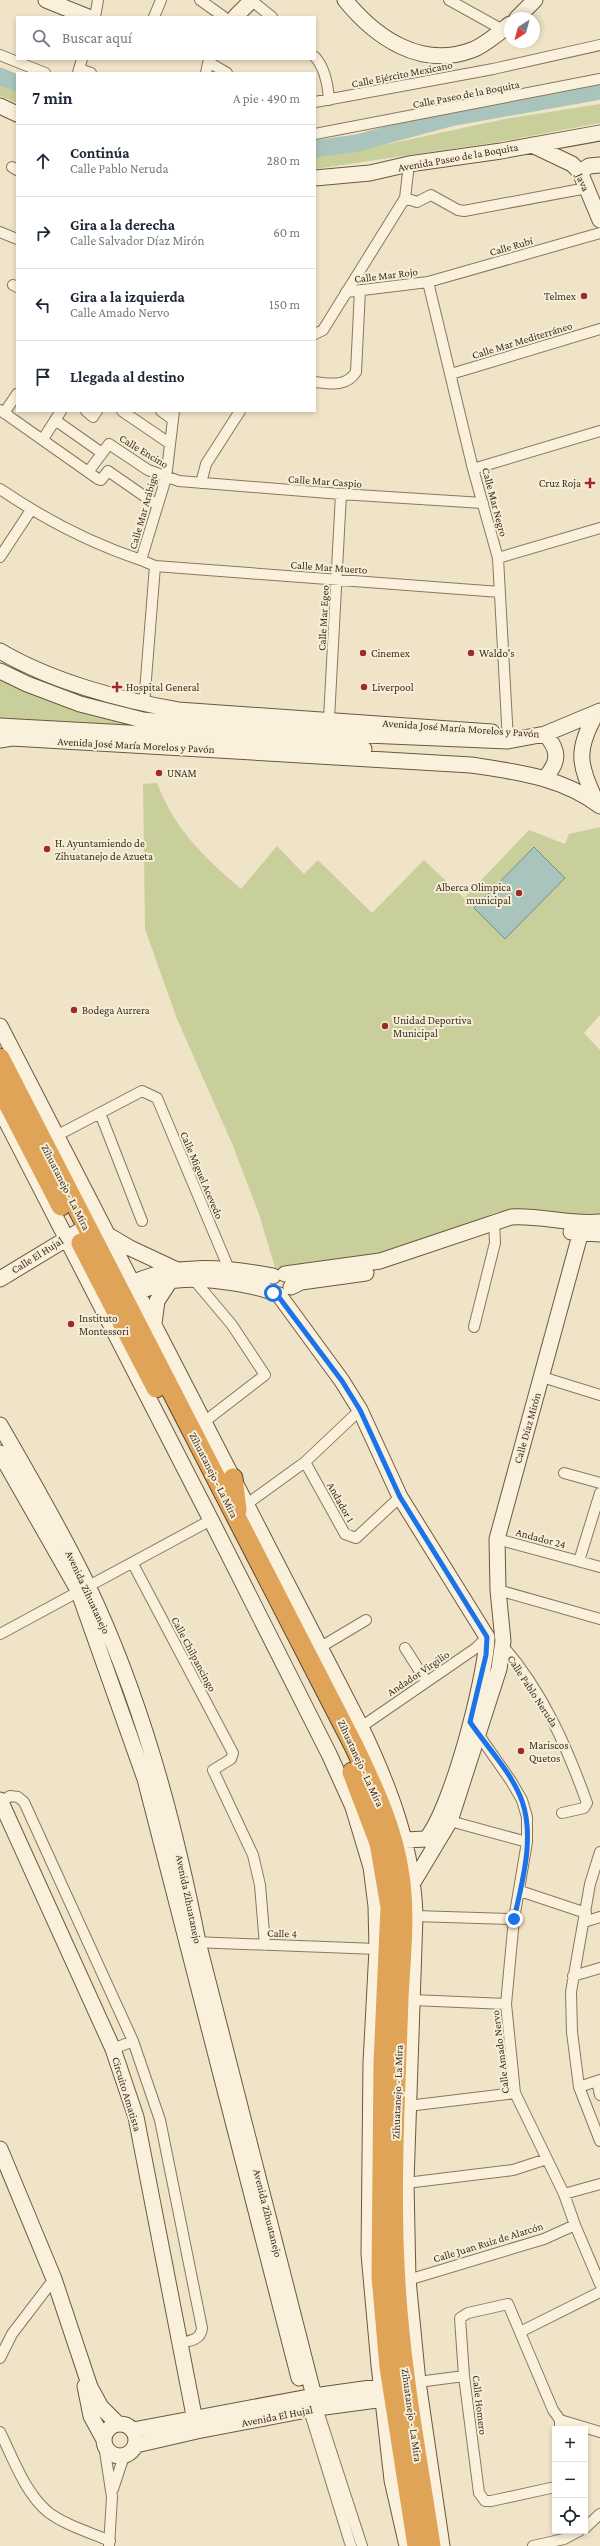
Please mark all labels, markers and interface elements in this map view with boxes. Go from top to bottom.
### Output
north arrow [504,12,540,48]
search box [16,16,316,60]
icon: search [30,27,52,49]
text: Buscar aquí [62,30,132,46]
street label: Calle Ejército Mexicano [350,58,454,91]
street label: Calle Paseo de la Boquita [412,78,521,111]
text: 7 min [32,89,73,108]
text: A pie · 490 m [233,91,300,106]
street label: Avenida Paseo de la Boquita [397,141,519,174]
text: Continúa [70,145,130,161]
icon: ahead [32,150,54,172]
text: 280 m [267,153,300,168]
text: Calle Pablo Neruda [70,161,169,176]
street label: Java [572,170,592,193]
text: Gira a la derecha [70,217,175,233]
icon: right [32,222,54,244]
text: 60 m [273,225,300,240]
text: Calle Salvador Díaz Mirón [70,233,204,248]
street label: Calle Rubí [488,234,535,258]
street label: Calle Mar Rojo [354,265,419,286]
text: Gira a la izquierda [70,289,185,305]
place label: Telmex [544,290,576,302]
marker: Telmex [579,291,589,301]
icon: left [32,294,54,316]
text: 150 m [269,297,300,312]
text: Calle Amado Nervo [70,305,169,320]
street label: Calle Mar Mediterráneo [470,319,574,361]
icon: arrive [32,366,54,388]
text: Llegada al destino [70,369,185,385]
street label: Calle Encino [117,432,171,471]
street label: Calle Mar Negro [479,466,510,539]
street label: Calle Mar Arábigo [126,471,161,551]
street label: Calle Mar Caspio [287,472,363,491]
place label: Cruz Roja [539,477,581,490]
marker: Cruz Roja [584,477,596,489]
street label: Calle Mar Muerto [290,558,368,576]
street label: Calle Mar Egeo [315,584,332,651]
place label: Cinemex [371,647,410,659]
place label: Waldo's [479,647,515,659]
marker: Cinemex [358,648,368,658]
marker: Waldo's [466,648,476,658]
marker: Hospital General [111,681,123,693]
place label: Hospital General [126,681,200,694]
place label: Liverpool [372,681,414,694]
marker: Liverpool [359,682,369,692]
street label: Avenida José María Morelos y Pavón [382,717,540,740]
street label: Avenida José María Morelos y Pavón [57,735,215,756]
place label: UNAM [167,767,197,779]
marker: UNAM [154,768,164,778]
place label: H. Ayuntamiendo de Zihuatanejo de Azueta [55,837,153,863]
marker: H. Ayuntamiendo de Zihuatanejo de Azueta [42,844,52,854]
place label: Alberca Olimpica municipal [436,881,511,907]
marker: Alberca Olimpica municipal [514,888,524,898]
place label: Bodega Aurrera [82,1004,150,1017]
marker: Bodega Aurrera [69,1005,79,1015]
place label: Unidad Deportiva Municipal [393,1014,472,1040]
marker: Unidad Deportiva Municipal [380,1021,390,1031]
street label: Calle Miguel Acevedo [177,1129,226,1221]
street label: Zihuatanejo - La Mira [38,1142,93,1232]
street label: Calle El Hujal [9,1234,66,1277]
route start [264,1284,282,1302]
place label: Instituto Montessori [79,1312,129,1337]
marker: Instituto Montessori [66,1319,76,1329]
street label: Calle Díaz Mirón [511,1391,543,1465]
street label: Zihuatanejo - La Mira [186,1430,241,1520]
street label: Andador 1 [325,1480,357,1524]
street label: Andador 24 [515,1526,568,1551]
street label: Avenida Zihuatanejo [63,1548,113,1636]
street label: Calle Chilpancingo [168,1614,219,1694]
street label: Andador Virgilio [385,1647,452,1699]
street label: Calle Pablo Neruda [505,1653,561,1729]
street label: Zihuatanejo - La Mira [335,1718,386,1809]
place label: Mariscos Quetos [529,1739,569,1764]
marker: Mariscos Quetos [516,1746,526,1756]
street label: Avenida Zihuatanejo [173,1853,204,1945]
route end [505,1910,523,1928]
street label: Calle 4 [267,1926,297,1940]
street label: Calle Amado Nervo [489,2009,511,2094]
street label: Zihuatanejo - La Mira [389,2045,406,2140]
street label: Circuito Amatista [110,2055,144,2133]
street label: Avenida Zihuatanejo [250,2168,285,2259]
street label: Calle Juan Ruiz de Alarcón [432,2220,545,2265]
street label: Zihuatanejo - La Mira [398,2367,425,2463]
street label: Calle Homero [470,2375,490,2436]
street label: Avenida El Hujal [240,2403,314,2430]
map controls [552,2426,588,2534]
button: + [552,2426,588,2462]
button: − [552,2462,588,2498]
button: locate [552,2498,588,2534]

